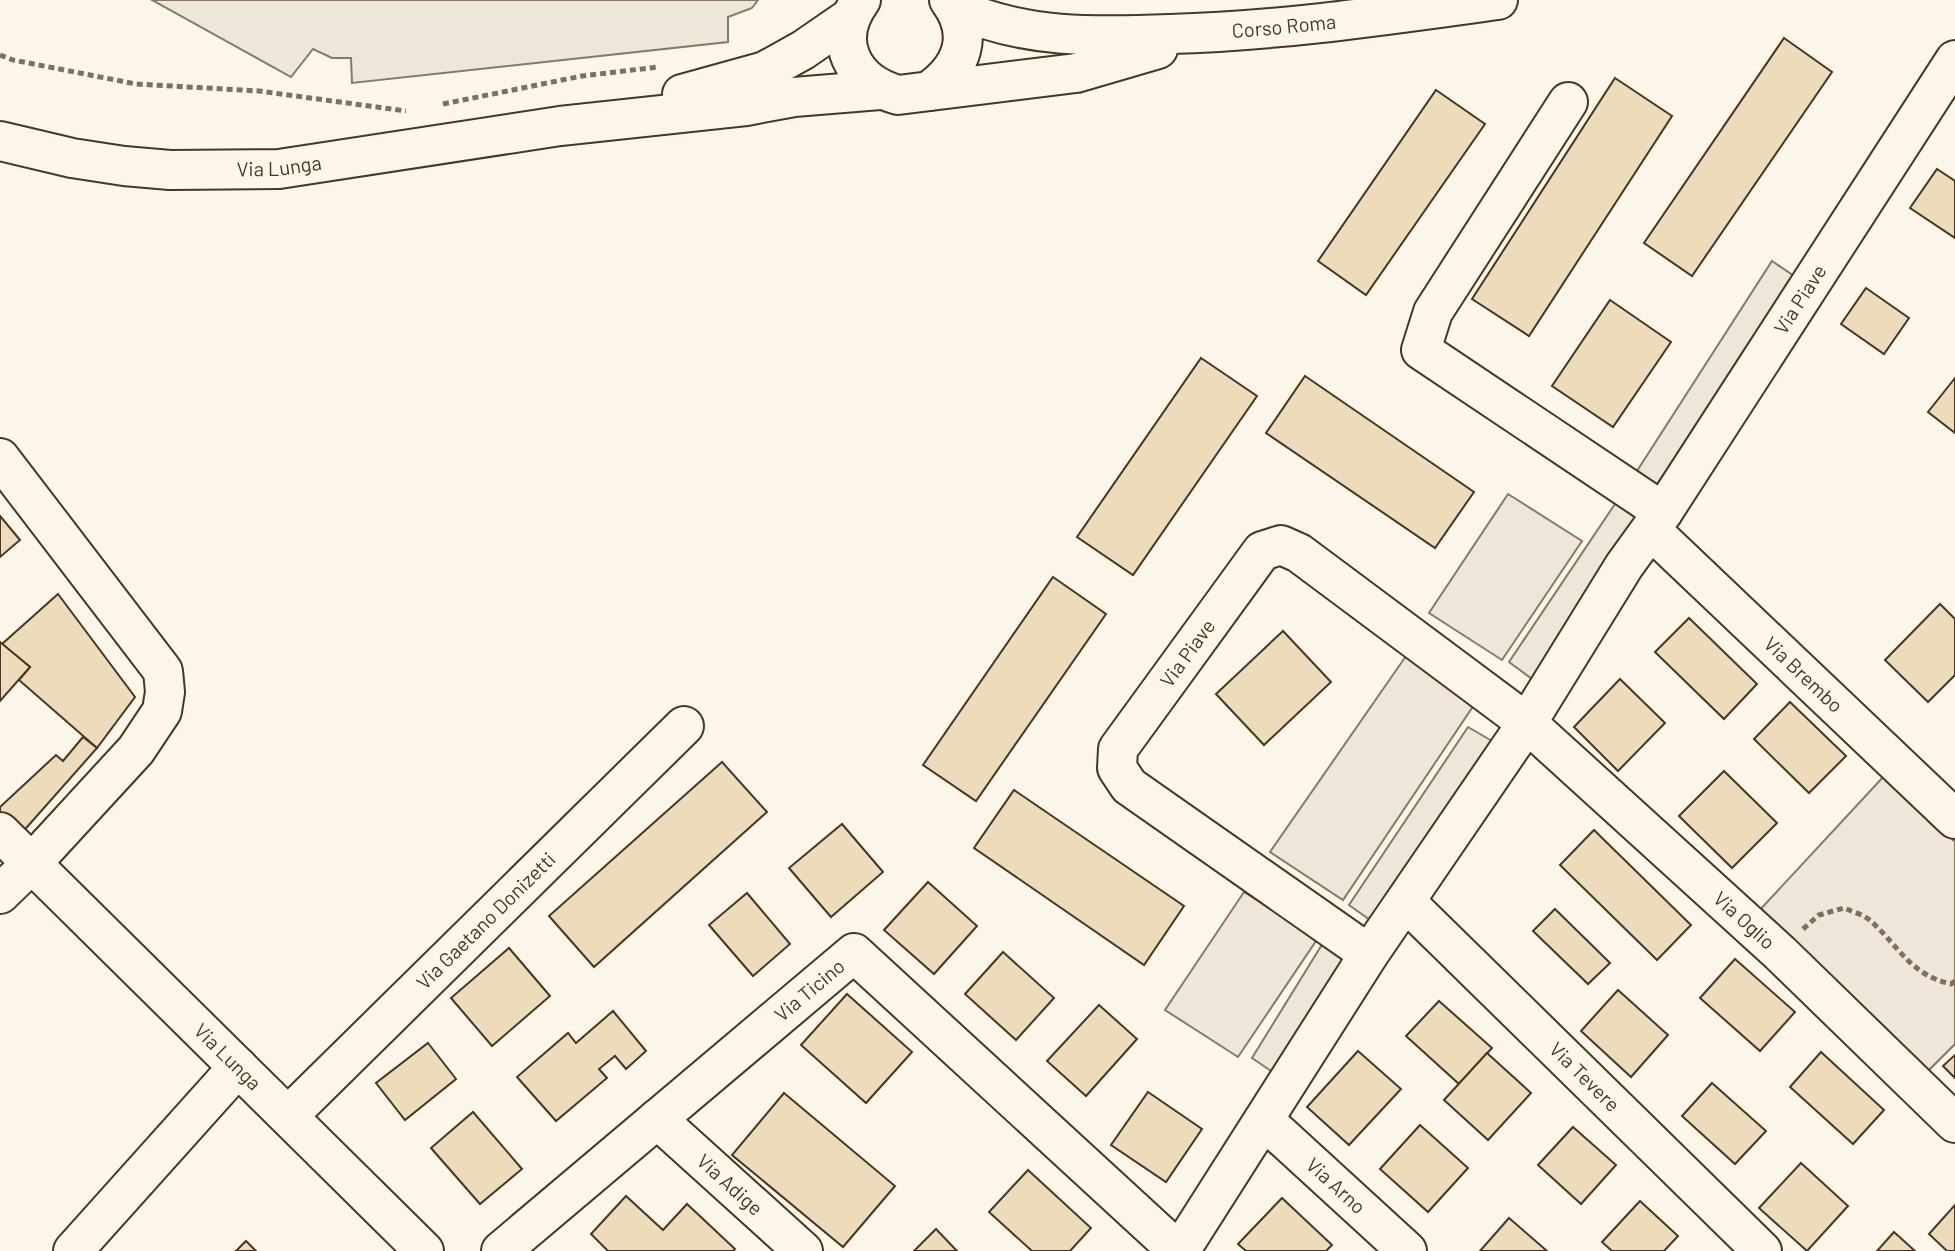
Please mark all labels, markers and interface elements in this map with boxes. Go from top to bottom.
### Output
street label: Corso Roma [1231,8,1337,42]
street label: Via Lunga [237,150,323,180]
street label: Via Piave [1768,260,1831,338]
street label: Via Piave [1154,614,1219,691]
street label: Via Brembo [1759,631,1848,717]
street label: Via Gaetano Donizetti [411,847,560,994]
street label: Via Oglio [1709,886,1781,954]
street label: Via Ticino [769,953,849,1026]
street label: Via Lunga [190,1018,267,1095]
street label: Via Tevere [1545,1037,1625,1116]
street label: Via Adige [692,1148,768,1220]
street label: Via Arno [1302,1152,1371,1218]

